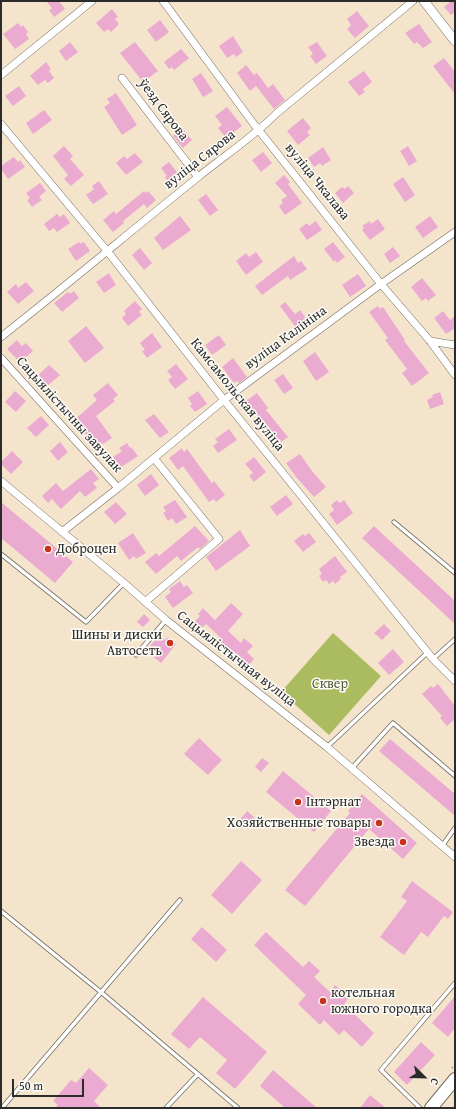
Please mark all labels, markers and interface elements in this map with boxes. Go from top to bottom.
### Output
street label: ўезд Сярова [134,76,192,144]
street label: вуліца Сярова [161,127,239,193]
street label: вуліца Чкалава [281,140,353,224]
street label: вуліца Калініна [242,303,330,373]
street label: Камсамольская вуліца [186,335,288,455]
street label: Сацыялістычны завулак [12,353,126,477]
place label: Доброцен [56,541,117,557]
marker: Доброцен [43,544,53,554]
street label: Сацыялістычная вуліца [173,607,299,711]
place label: Шины и диски Автосеть [72,627,162,660]
marker: Шины и диски Автосеть [165,638,175,648]
park label: Сквер [312,676,348,692]
place label: Інтэрнат [306,794,361,810]
marker: Інтэрнат [293,797,303,807]
place label: Хозяйственные товары [227,815,371,831]
marker: Хозяйственные товары [374,818,384,828]
place label: Звезда [354,834,395,850]
marker: Звезда [398,837,408,847]
place label: котельная южного городка [331,985,432,1018]
marker: котельная южного городка [318,996,328,1006]
north arrow [404,1057,444,1097]
scale bar [14,1071,86,1097]
text: С [426,1076,444,1088]
text: 50 m [19,1077,43,1094]

